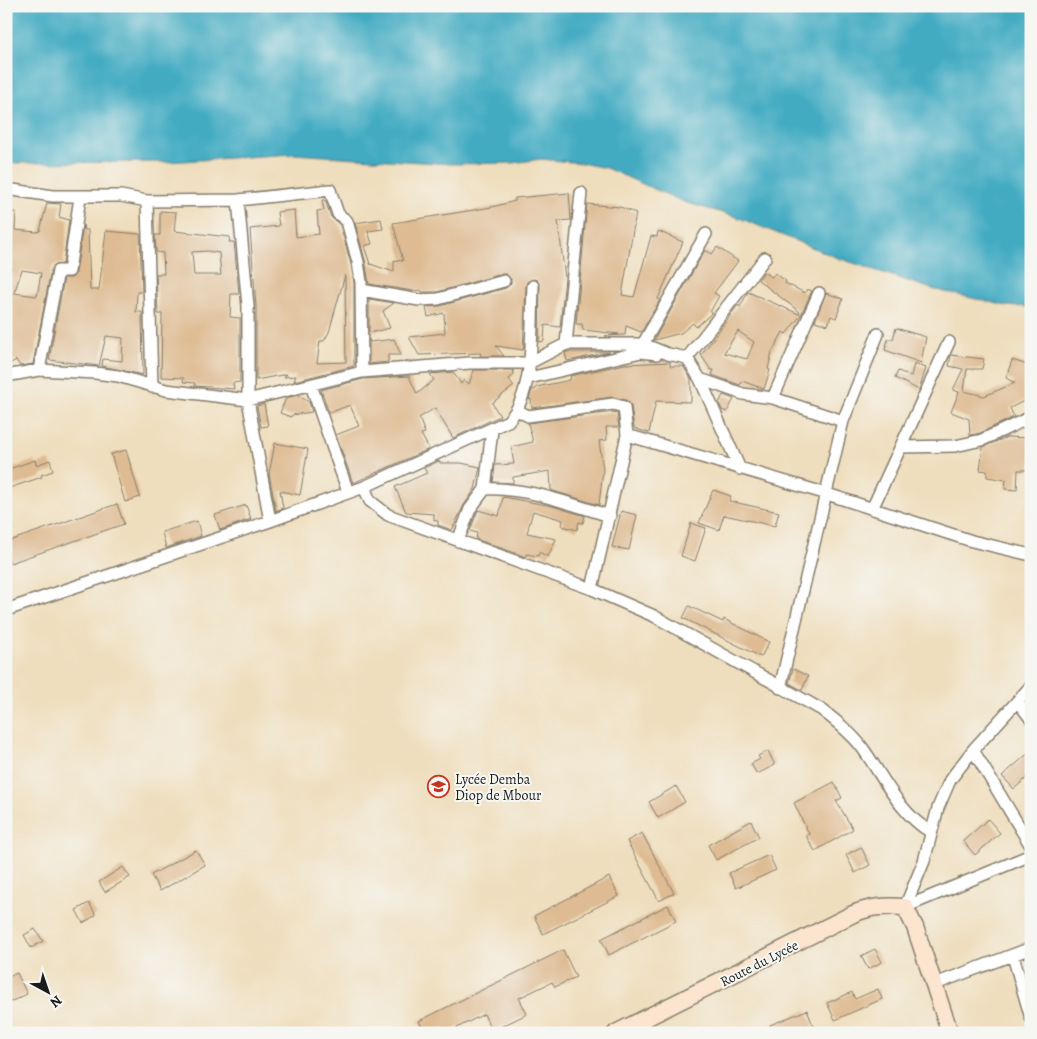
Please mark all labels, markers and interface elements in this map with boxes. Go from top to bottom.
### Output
place label: Lycée Demba Diop de Mbour [455,770,542,805]
school or university icon: Lycée Demba Diop de Mbour [427,775,451,799]
street label: Route du Lycée [717,936,802,991]
north arrow [22,966,72,1016]
text: N [46,991,66,1012]

